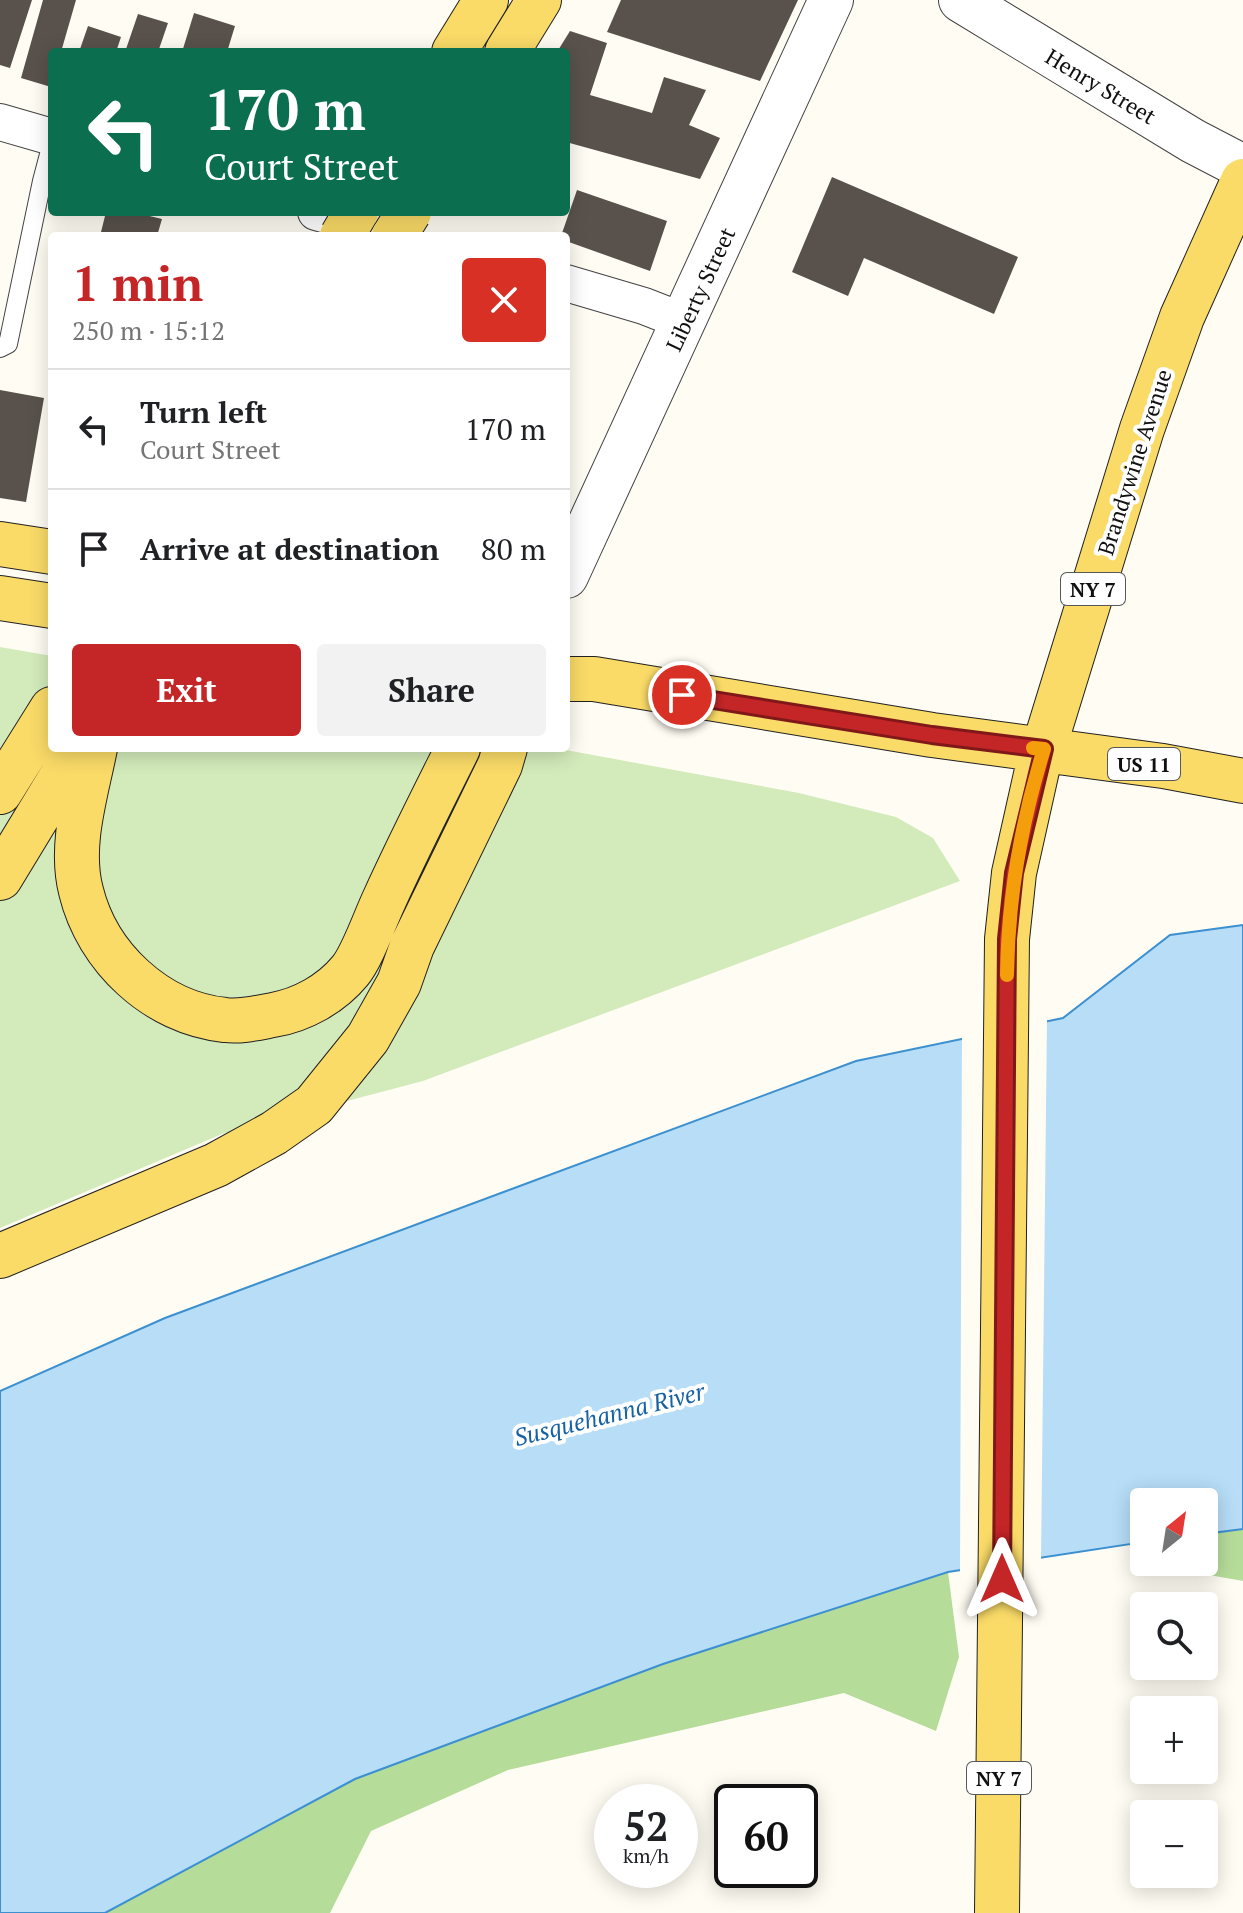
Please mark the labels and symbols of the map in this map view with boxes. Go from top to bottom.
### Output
street label: Henry Street [1040,42,1162,130]
street label: Liberty Street [659,222,741,356]
street label: Brandywine Avenue [1090,365,1178,559]
road number: NY 7 [1061,573,1125,605]
pin [648,661,716,729]
road number: US 11 [1108,748,1180,780]
water label: Susquehanna River [510,1374,709,1453]
north arrow [1130,1488,1218,1576]
position arrow [960,1537,1044,1621]
road number: NY 7 [967,1762,1031,1794]
speed limit sign: 60 [714,1784,818,1888]

